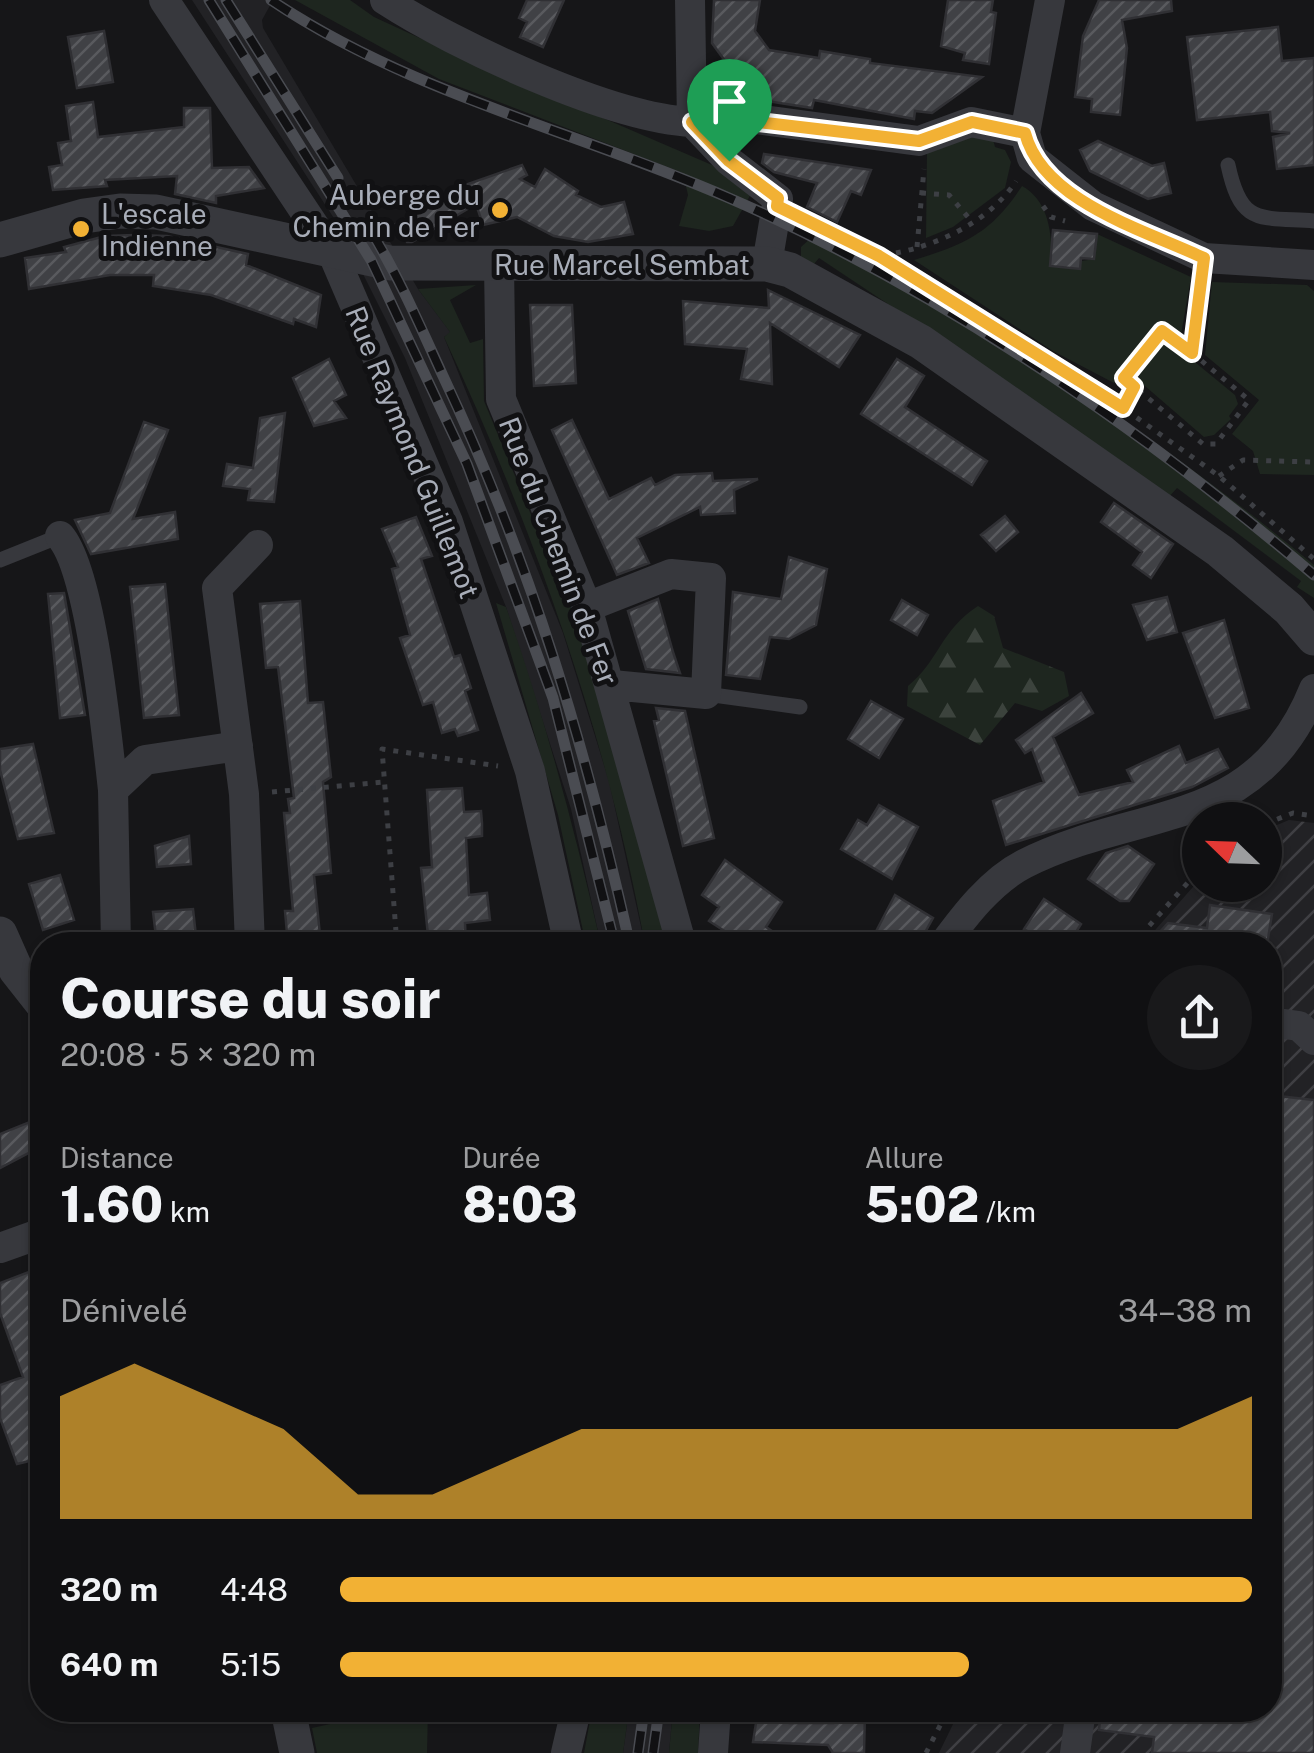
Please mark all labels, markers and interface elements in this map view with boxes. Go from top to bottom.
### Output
pin [687,59,772,162]
icon: arrive [702,74,757,129]
place label: Auberge du Chemin de Fer [293,178,480,243]
place label: L'escale Indienne [101,197,213,262]
marker: Auberge du Chemin de Fer [489,199,511,221]
marker: L'escale Indienne [70,218,92,240]
street label: Rue Marcel Sembat [494,248,750,281]
street label: Rue Raymond Guillemot [339,301,487,603]
street label: Rue du Chemin de Fer [493,412,625,690]
north arrow [1182,802,1282,902]
map controls [1182,802,1282,902]
button: share [1147,965,1252,1070]
text: Course du soir [60,966,440,1030]
text: 20:08 · 5 × 320 m [60,1036,316,1073]
text: Distance [60,1141,174,1174]
text: Durée [462,1141,541,1174]
text: Allure [865,1141,944,1174]
text: 1.60 [60,1174,163,1233]
text: 8:03 [462,1174,578,1233]
text: 5:02 [865,1174,979,1233]
text: km [163,1195,210,1228]
text: /km [979,1195,1036,1228]
text: Dénivelé [60,1292,188,1329]
text: 34–38 m [1118,1292,1252,1329]
text: 320 m [60,1571,158,1608]
text: 4:48 [220,1571,288,1608]
text: 640 m [60,1646,159,1683]
text: 5:15 [220,1646,281,1683]

